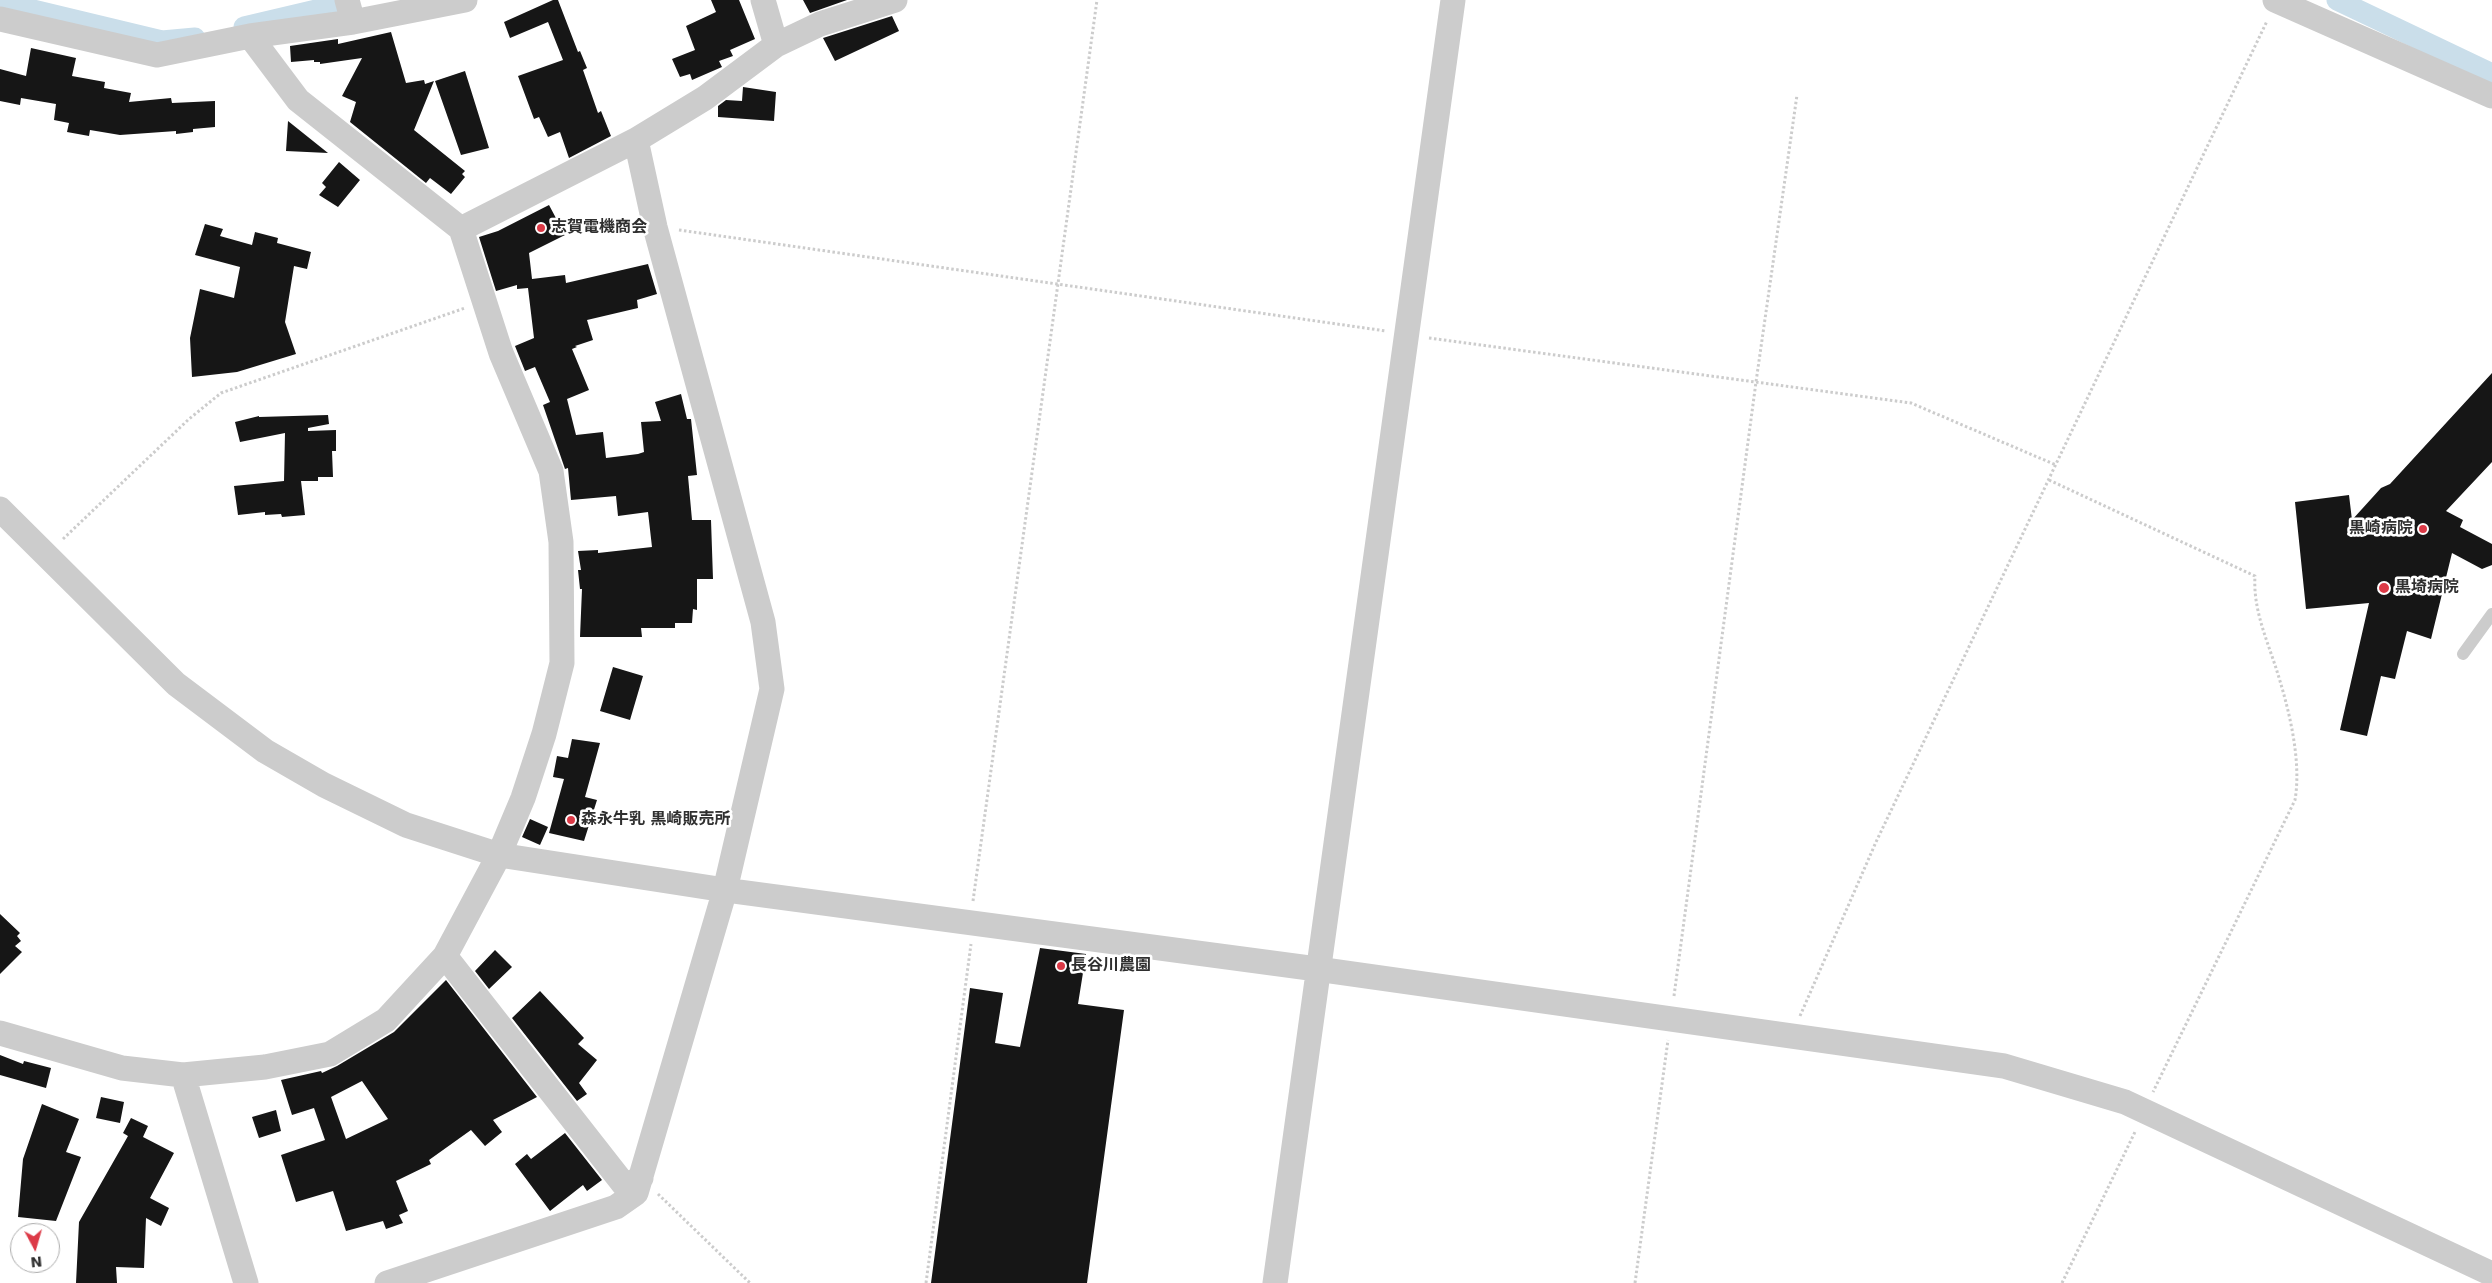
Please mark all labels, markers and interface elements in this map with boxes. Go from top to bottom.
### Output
place label: 志賀電機商会 [551,218,647,238]
marker: 志賀電機商会 [535,222,547,234]
place label: 黒崎病院 [2349,519,2413,539]
marker: 黒崎病院 [2417,523,2429,535]
place label: 黒埼病院 [2395,578,2459,598]
marker: 黒埼病院 [2377,581,2391,595]
place label: 森永牛乳 黒崎販売所 [581,810,731,830]
marker: 森永牛乳 黒崎販売所 [565,814,577,826]
place label: 長谷川農園 [1071,956,1151,976]
marker: 長谷川農園 [1055,960,1067,972]
north arrow [10,1223,60,1273]
text: N [30,1253,43,1270]

